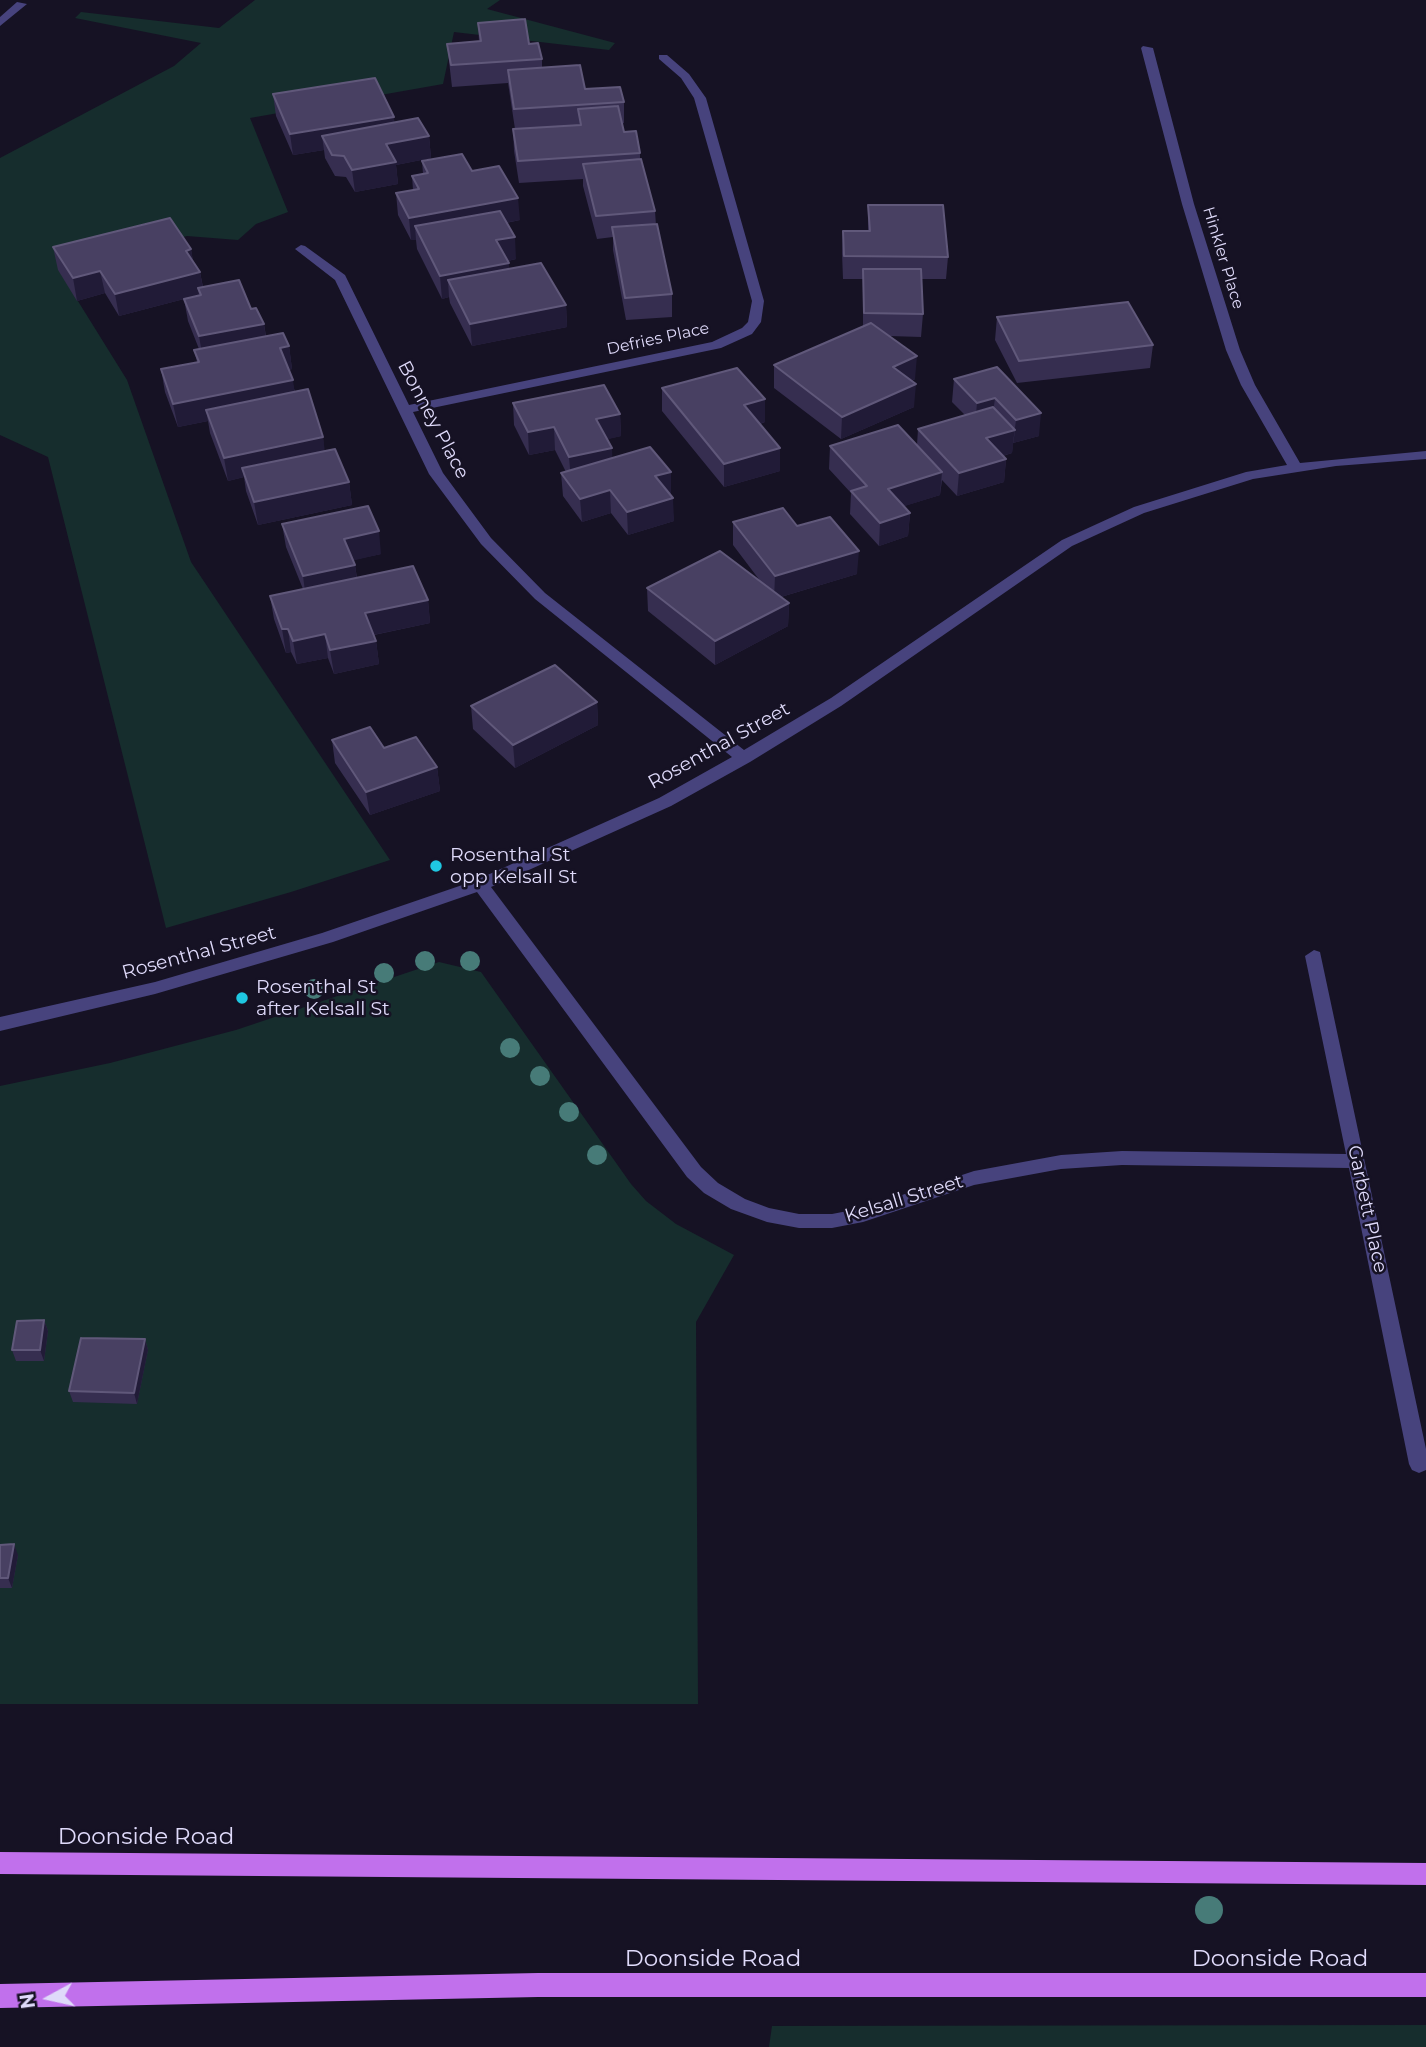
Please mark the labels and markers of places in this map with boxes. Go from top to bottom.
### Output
place label: Rosenthal St opp Kelsall St [450,844,577,888]
marker: Rosenthal St opp Kelsall St [428,858,444,874]
place label: Rosenthal St after Kelsall St [256,976,390,1020]
marker: Rosenthal St after Kelsall St [234,990,250,1006]

